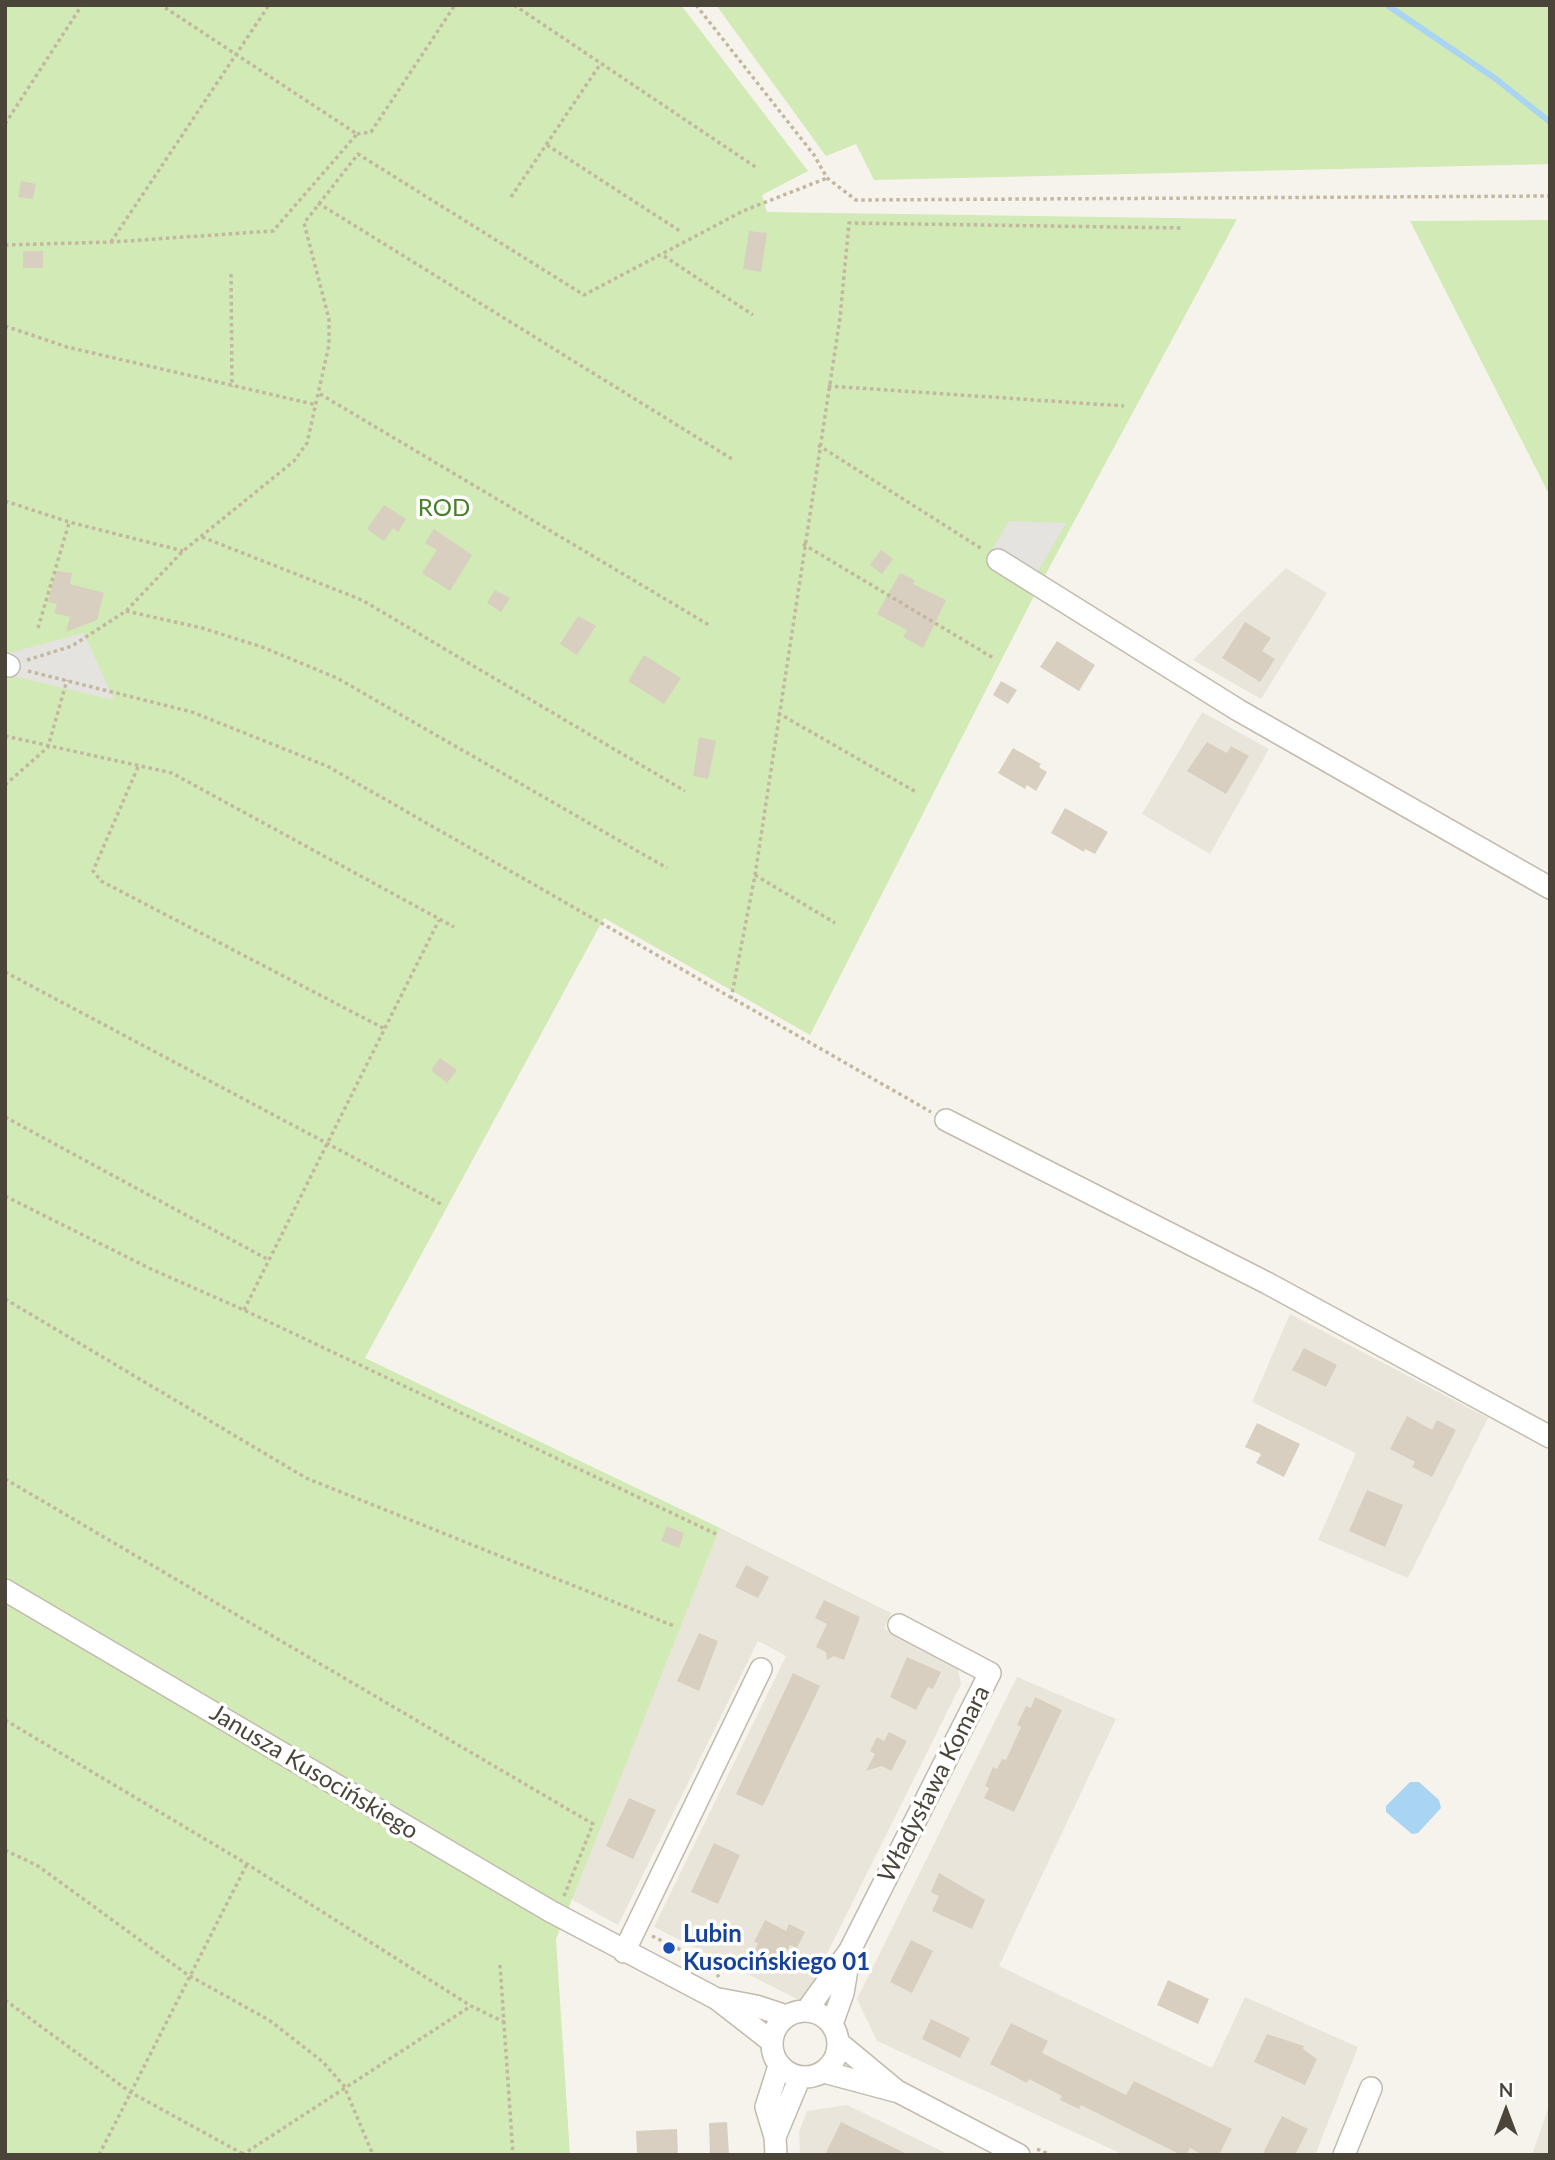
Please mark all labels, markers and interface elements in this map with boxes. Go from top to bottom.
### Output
park label: ROD [418,494,470,522]
street label: Władysława Komara [872,1681,996,1887]
street label: Janusza Kusocińskiego [205,1698,423,1846]
place label: Lubin Kusocińskiego 01 [683,1920,870,1976]
marker: Lubin Kusocińskiego 01 [661,1940,677,1956]
north arrow [1471,2076,1541,2146]
text: N [1499,2078,1513,2101]

